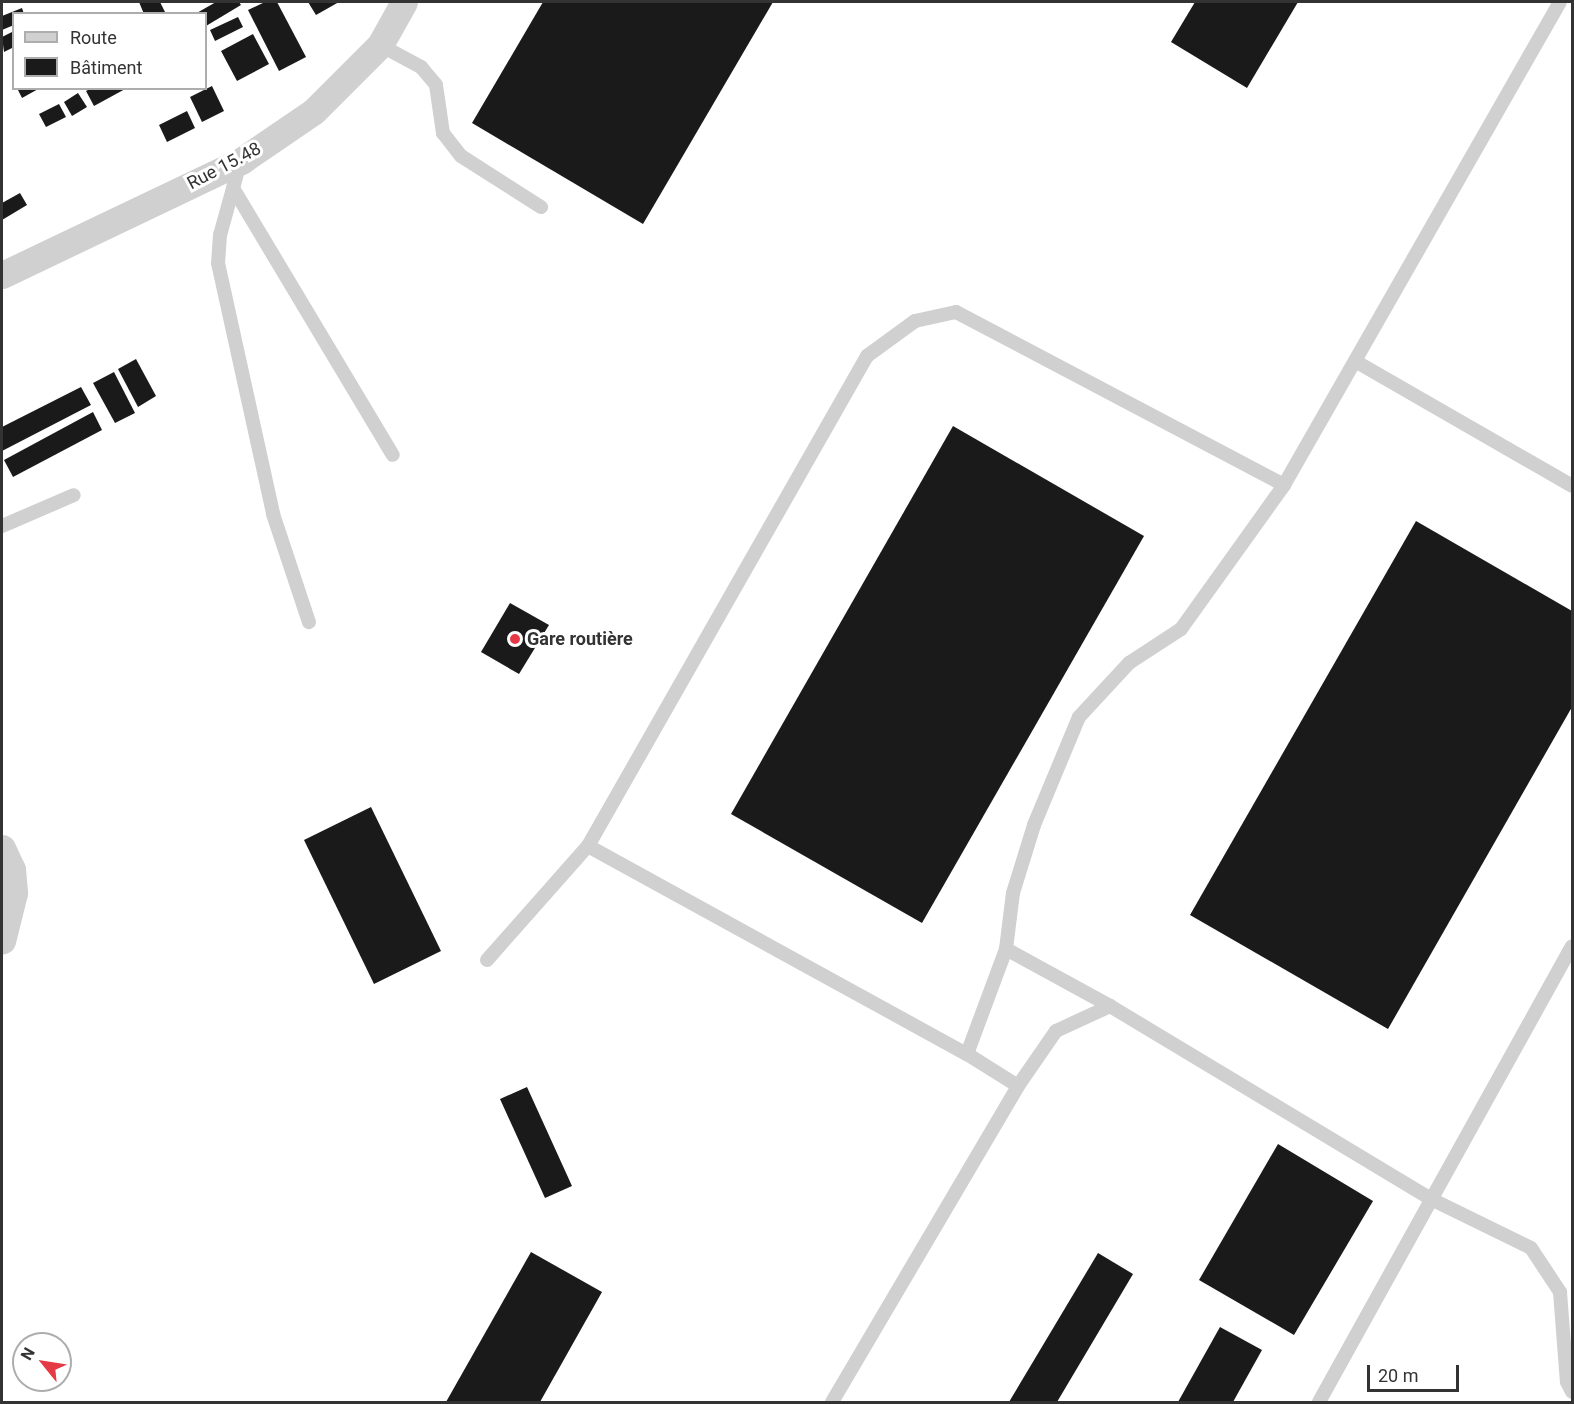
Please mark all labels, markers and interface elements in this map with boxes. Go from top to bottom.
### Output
legend [12,12,207,90]
text: Route [70,27,117,48]
text: Bâtiment [70,57,142,78]
street label: Rue 15.48 [184,138,264,194]
place label: Gare routière [527,628,633,650]
marker: Gare routière [508,632,522,646]
north arrow [12,1332,72,1392]
text: N [17,1344,39,1363]
scale bar [1370,1353,1462,1391]
text: 20 m [1378,1365,1418,1386]

